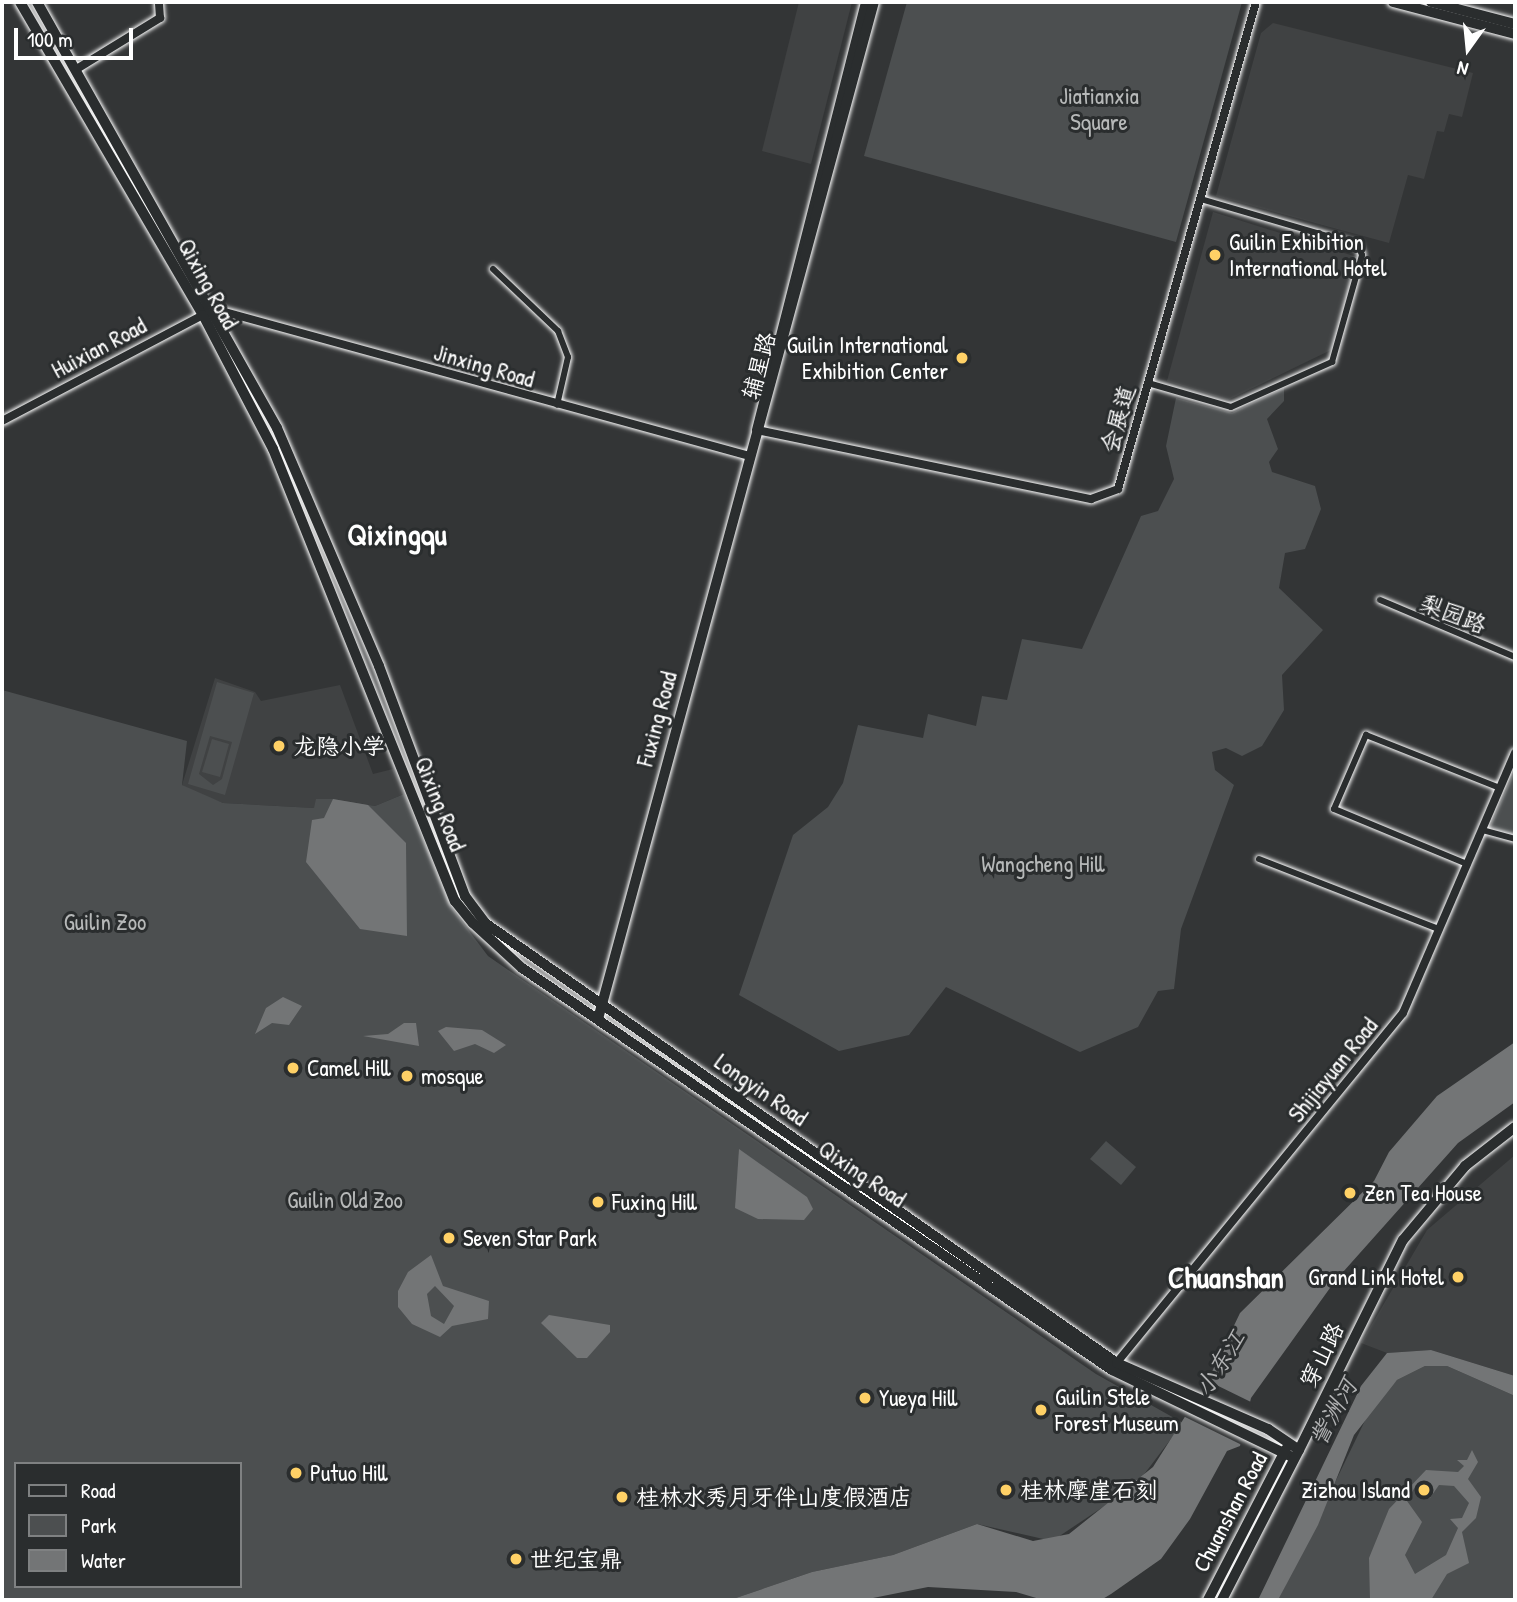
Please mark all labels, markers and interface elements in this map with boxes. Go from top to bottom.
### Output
scale bar [18,14,136,58]
north arrow [1433,14,1503,84]
text: 100 m [27,25,73,54]
text: N [1454,55,1471,83]
park label: Jiatianxia Square [1059,82,1139,136]
place label: Guilin Exhibition International Hotel [1229,228,1387,282]
street label: Qixing Road [172,234,244,334]
marker: Guilin Exhibition International Hotel [1207,247,1223,263]
street label: Huixian Road [47,312,151,384]
street label: 辅星路 [737,329,781,403]
place label: Guilin International Exhibition Center [787,331,948,385]
street label: Jinxing Road [431,339,537,393]
marker: Guilin International Exhibition Center [954,350,970,366]
street label: 会展道 [1095,382,1141,456]
district label: Qixingqu [347,516,447,552]
street label: 梨园路 [1416,589,1490,639]
street label: Fuxing Road [631,669,683,769]
place label: 龙隐小学 [293,732,385,760]
marker: 龙隐小学 [271,738,287,754]
street label: Qixing Road [409,753,471,855]
park label: Wangcheng Hill [981,850,1105,878]
park label: Guilin Zoo [64,908,146,936]
street label: Shijiayuan Road [1283,1012,1383,1128]
street label: Longyin Road [709,1048,813,1132]
place label: Camel Hill [307,1054,391,1082]
marker: Camel Hill [285,1060,301,1076]
place label: mosque [421,1062,484,1090]
marker: mosque [399,1068,415,1084]
street label: Qixing Road [813,1135,911,1213]
place label: Zen Tea House [1364,1179,1482,1207]
marker: Zen Tea House [1342,1185,1358,1201]
park label: Guilin Old Zoo [287,1186,403,1214]
place label: Fuxing Hill [612,1188,697,1216]
marker: Fuxing Hill [590,1194,606,1210]
place label: Seven Star Park [463,1224,597,1252]
marker: Seven Star Park [441,1230,457,1246]
district label: Chuanshan [1168,1259,1284,1295]
place label: Grand Link Hotel [1308,1263,1444,1291]
marker: Grand Link Hotel [1450,1269,1466,1285]
street label: 穿山路 [1294,1318,1350,1392]
water label: 小东江 [1189,1325,1251,1401]
water label: 訾洲河 [1303,1374,1363,1450]
place label: Guilin Stele Forest Museum [1055,1383,1179,1437]
place label: Yueya Hill [879,1384,957,1412]
marker: Yueya Hill [857,1390,873,1406]
marker: Guilin Stele Forest Museum [1033,1402,1049,1418]
street label: Chuanshan Road [1187,1447,1273,1577]
place label: Putuo Hill [310,1459,388,1487]
legend [14,1462,242,1588]
marker: Putuo Hill [288,1465,304,1481]
text: Road [81,1476,115,1505]
place label: 桂林摩崖石刻 [1020,1476,1158,1504]
place label: Zizhou Island [1301,1476,1410,1504]
marker: 桂林摩崖石刻 [998,1482,1014,1498]
marker: Zizhou Island [1416,1482,1432,1498]
place label: 桂林水秀月牙伴山度假酒店 [636,1483,912,1511]
marker: 桂林水秀月牙伴山度假酒店 [614,1489,630,1505]
text: Park [81,1511,116,1540]
place label: 世纪宝鼎 [530,1545,622,1573]
text: Water [81,1546,126,1575]
marker: 世纪宝鼎 [508,1551,524,1567]

